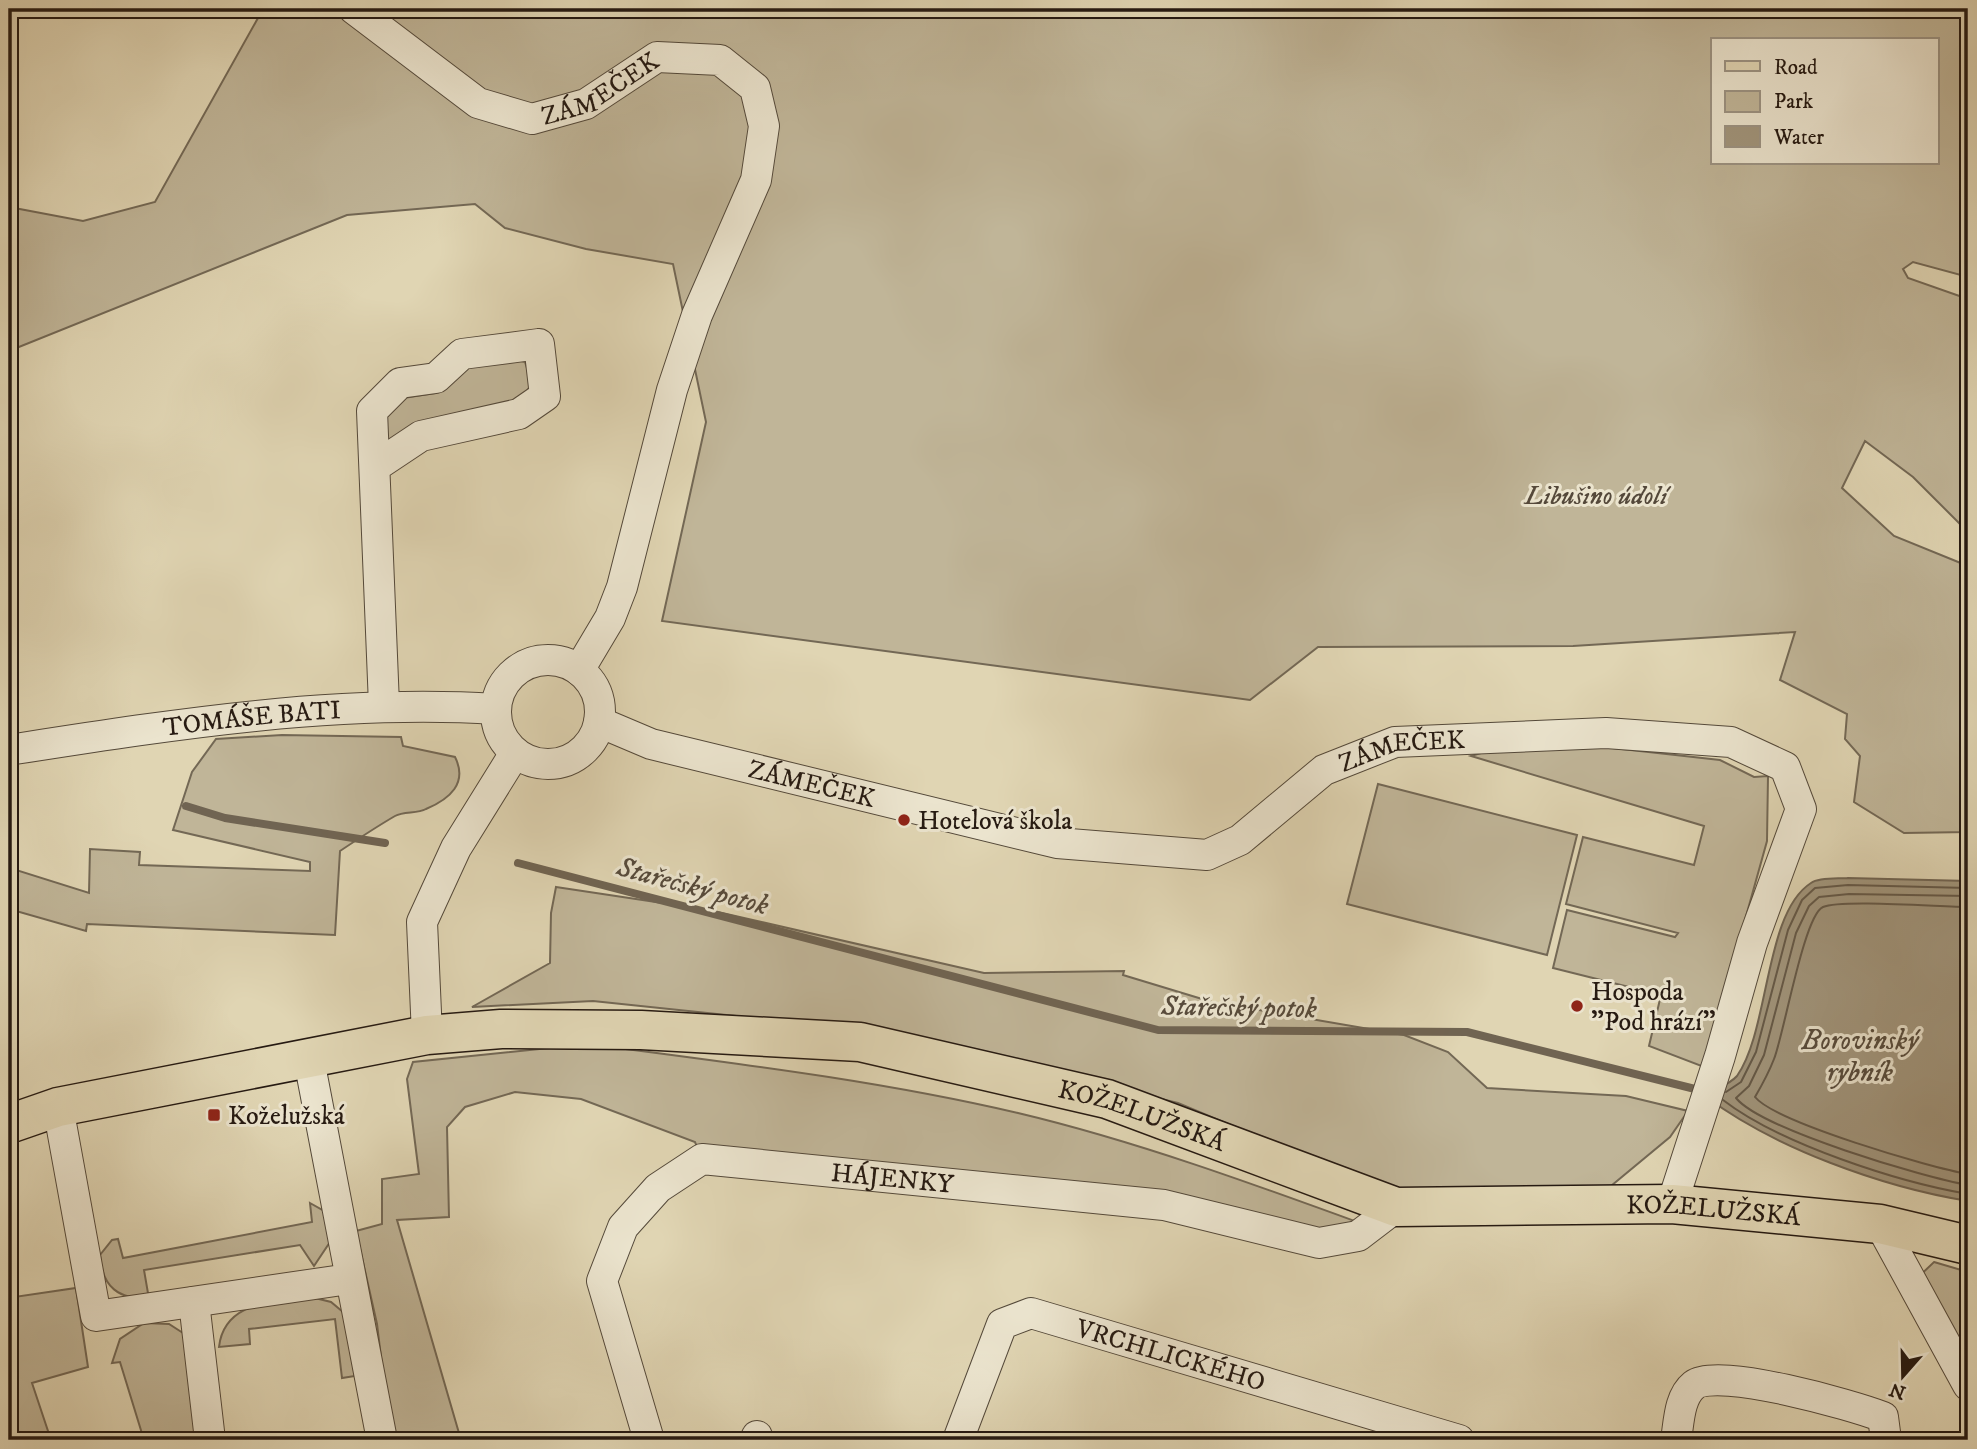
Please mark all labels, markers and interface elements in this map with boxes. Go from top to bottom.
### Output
legend [1711,38,1938,164]
street label: ZÁMEČEK [538,45,666,134]
text: Road [1774,55,1818,81]
text: Park [1774,89,1814,115]
text: Water [1773,125,1824,151]
park label: Libušino údolí [1523,480,1671,513]
street label: TOMÁŠE BATI [161,694,342,745]
street label: ZÁMEČEK [1334,724,1466,781]
street label: ZÁMEČEK [745,753,879,816]
place label: Hotelová škola [918,805,1072,838]
marker: Hotelová škola [896,812,912,828]
water label: Stařečský potok [612,849,773,924]
place label: Hospoda "Pod hrází" [1591,976,1716,1039]
water label: Stařečský potok [1160,989,1318,1026]
marker: Hospoda "Pod hrází" [1569,998,1585,1014]
water label: Borovinský rybník [1801,1023,1921,1090]
street label: KOŽELUŽSKÁ [1055,1073,1231,1160]
place label: Koželužská [228,1100,345,1133]
marker: Koželužská [206,1107,222,1123]
street label: HÁJENKY [829,1157,955,1202]
street label: KOŽELUŽSKÁ [1626,1188,1802,1234]
street label: VRCHLICKÉHO [1071,1312,1269,1400]
north arrow [1868,1340,1938,1410]
text: N [1886,1377,1909,1404]

